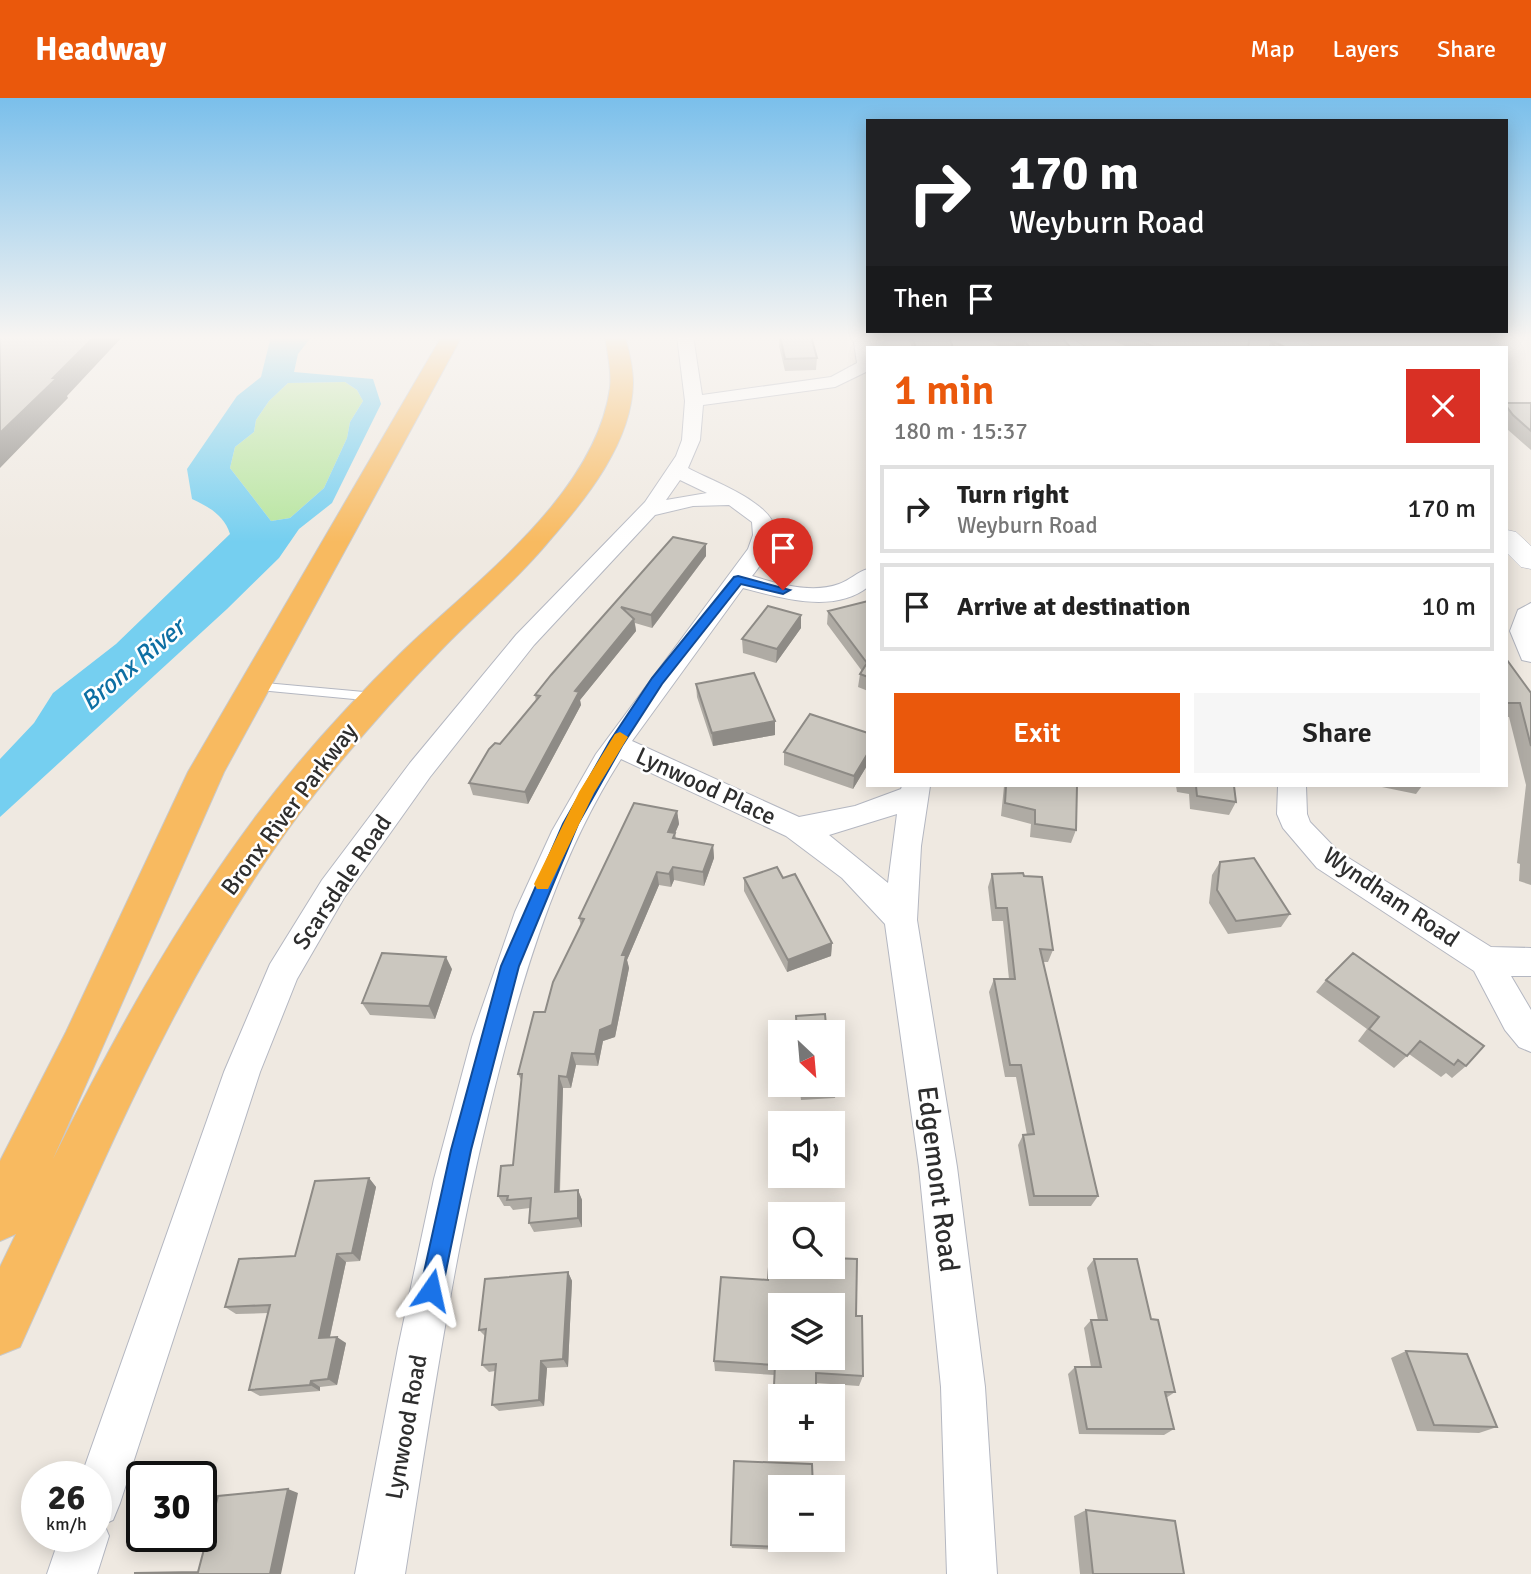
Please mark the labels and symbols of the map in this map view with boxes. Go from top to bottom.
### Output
pin [753,518,813,590]
water label: Bronx River [74,610,194,718]
street label: Bronx River Parkway [214,717,364,901]
street label: Lynwood Place [631,740,781,832]
street label: Scarsdale Road [286,809,398,955]
street label: Wyndham Road [1317,840,1465,954]
north arrow [768,1020,845,1097]
street label: Edgemont Road [910,1084,966,1274]
position arrow [394,1253,468,1327]
street label: Lynwood Road [378,1352,434,1502]
speed limit sign: 30 [126,1461,217,1552]

